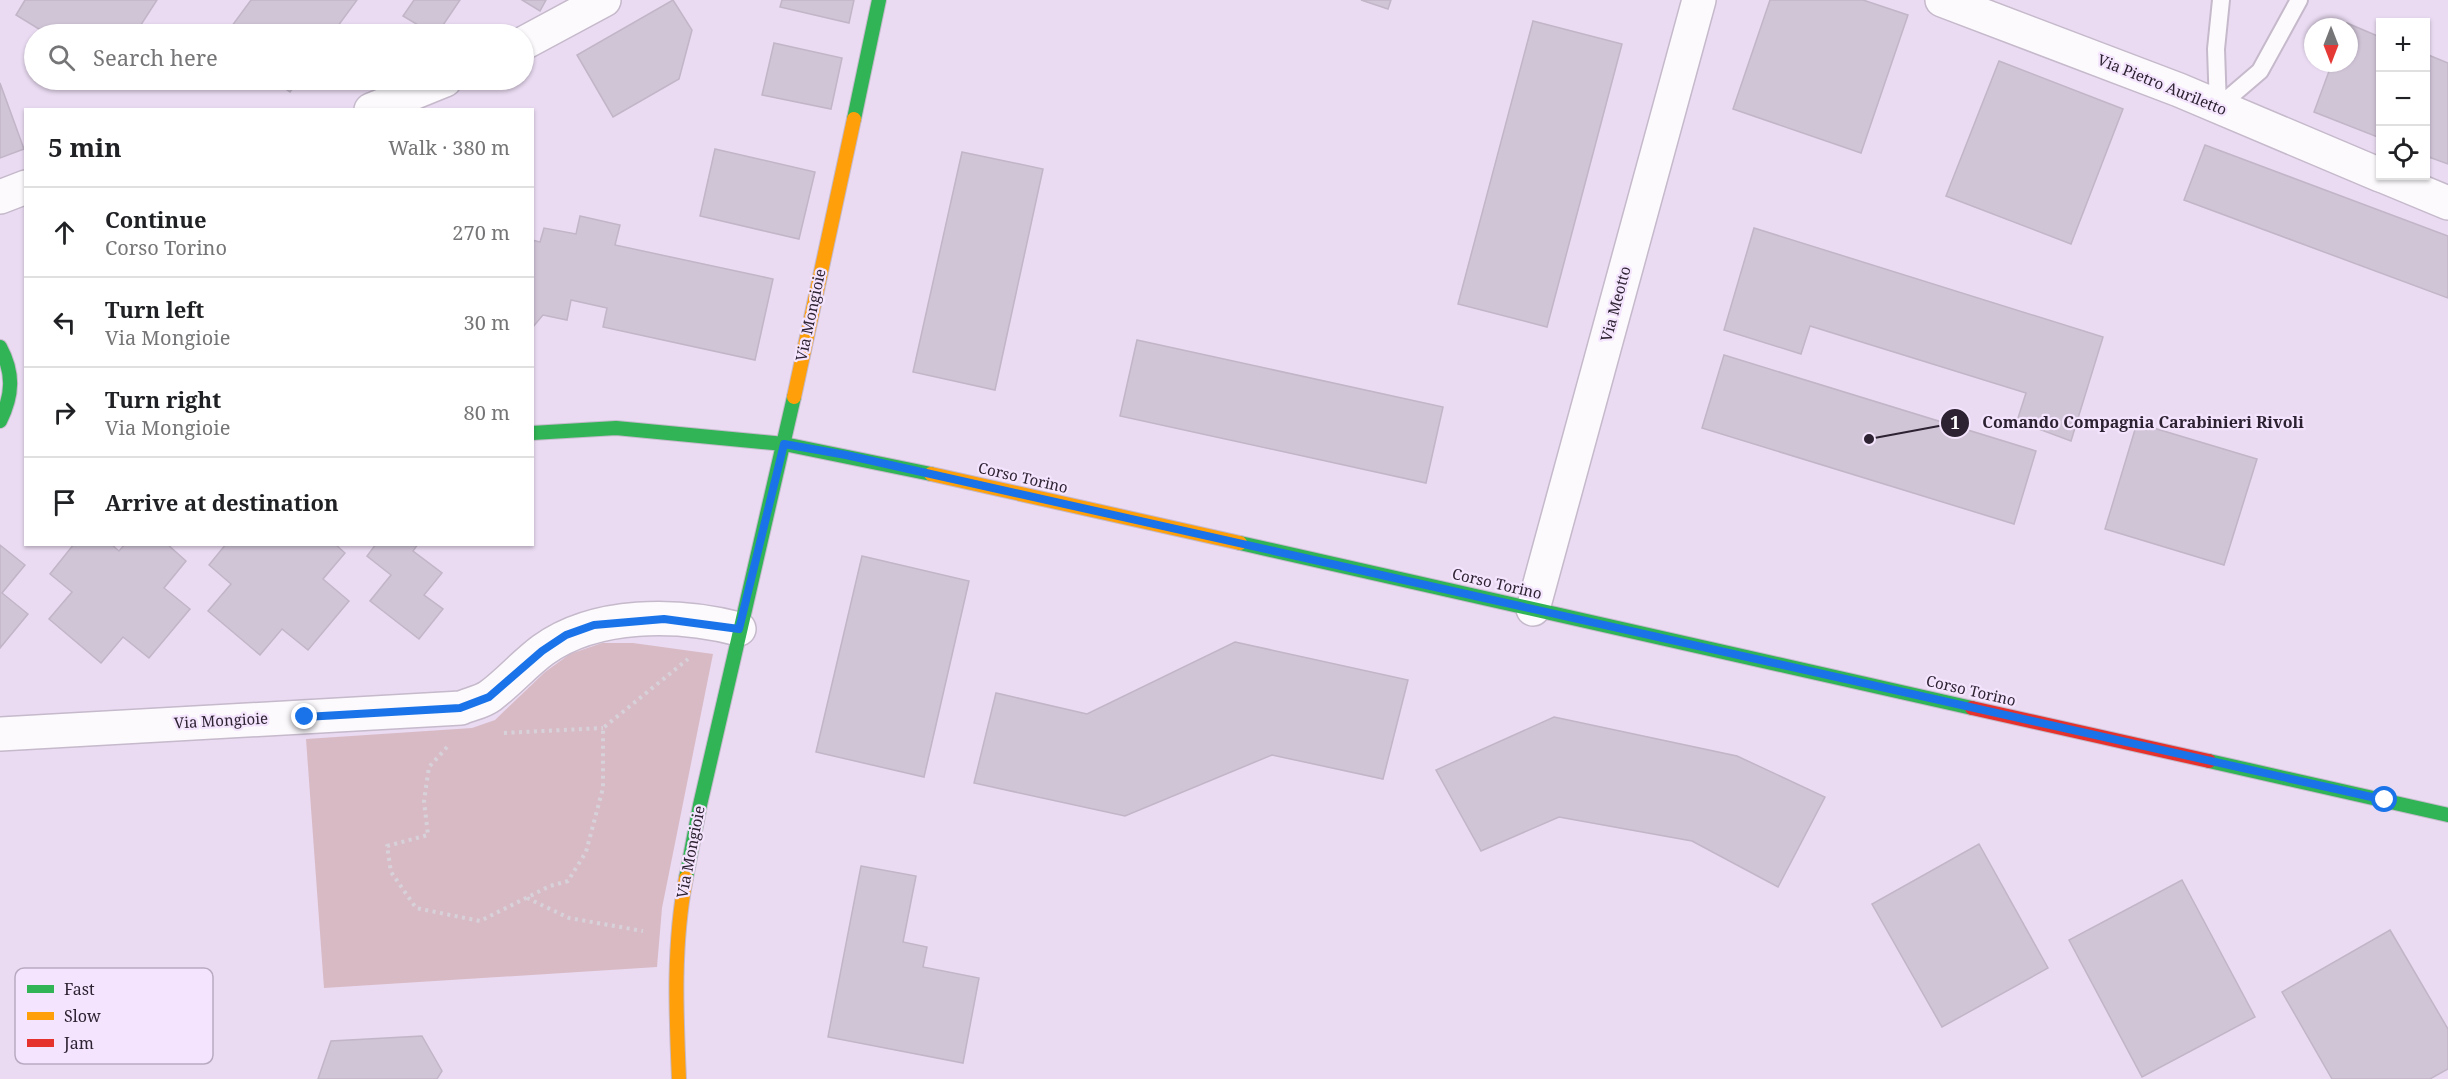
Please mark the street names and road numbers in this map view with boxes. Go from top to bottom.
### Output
street label: Via Pietro Auriletto [2095,49,2230,119]
street label: Via Meotto [1595,264,1635,344]
street label: Via Mongioie [790,267,830,363]
street label: Corso Torino [976,457,1070,497]
street label: Corso Torino [1450,563,1544,603]
street label: Corso Torino [1924,670,2018,710]
street label: Via Mongioie [173,708,268,732]
street label: Via Mongioie [671,804,709,900]

